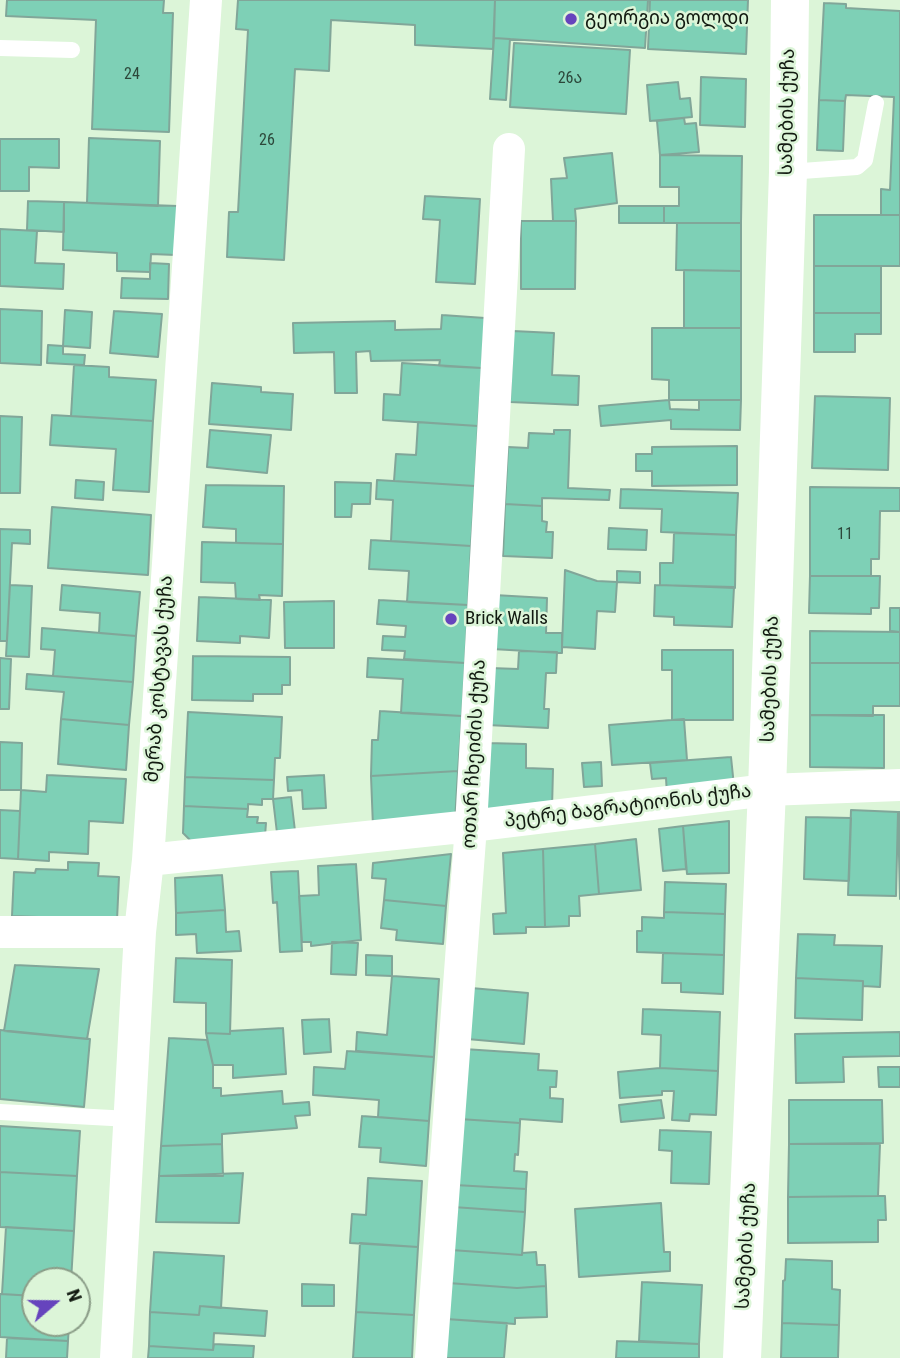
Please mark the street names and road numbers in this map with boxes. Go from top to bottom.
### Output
street label: სამების ქუჩა [775,48,801,176]
street label: მერაბ კოსტავას ქუჩა [141,575,179,783]
street label: სამების ქუჩა [757,615,785,743]
street label: ოთარ ჩხეიძის ქუჩა [459,659,491,849]
street label: პეტრე ბაგრატიონის ქუჩა [503,781,753,833]
street label: სამების ქუჩა [732,1182,762,1310]

